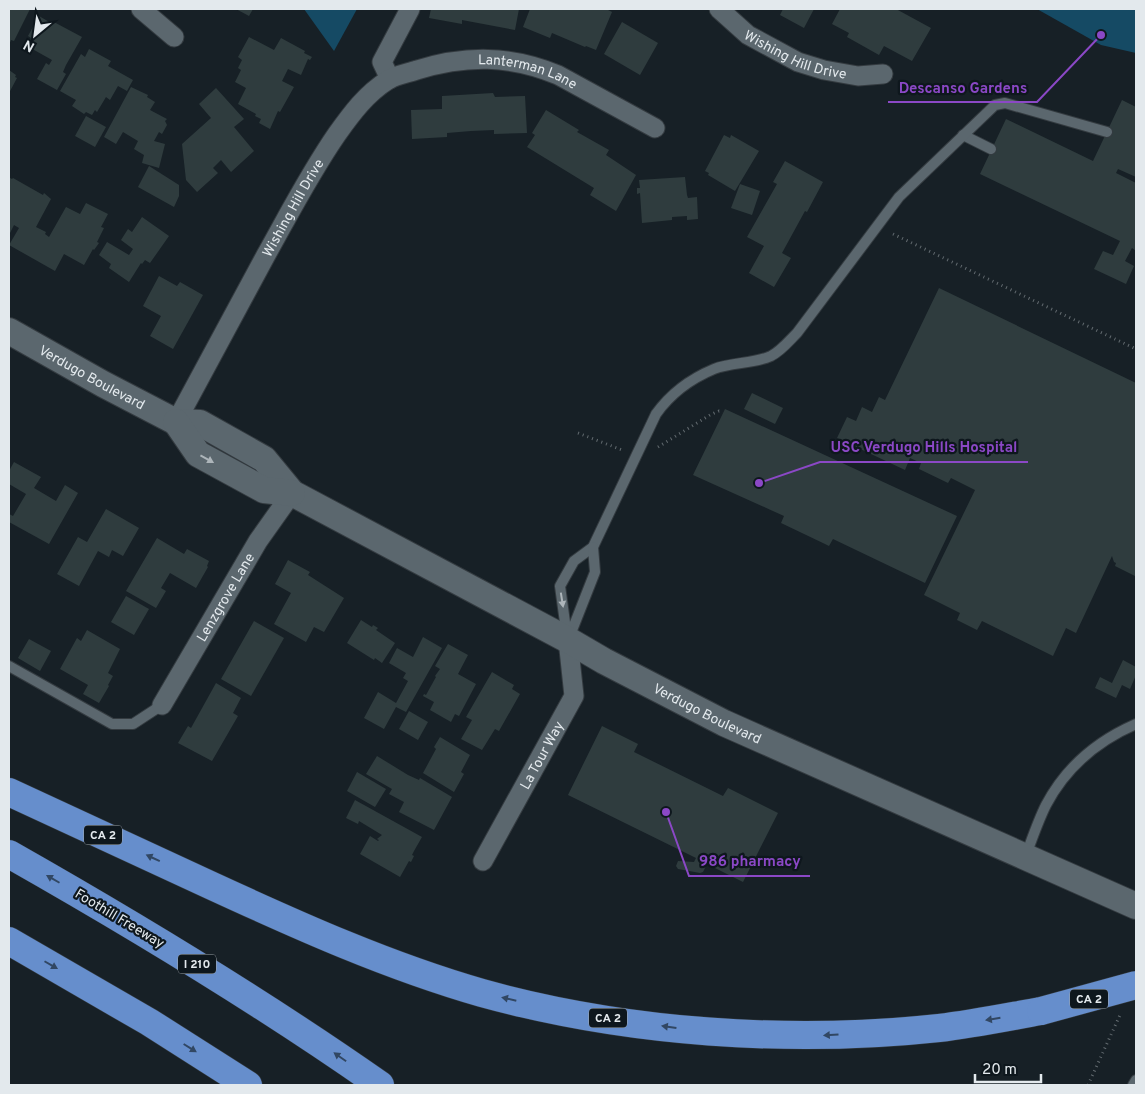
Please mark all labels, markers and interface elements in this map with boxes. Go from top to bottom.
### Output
north arrow [10,10,60,60]
street label: Wishing Hill Drive [741,27,848,84]
text: N [21,35,38,55]
street label: Lanterman Lane [478,52,580,94]
callout: Descanso Gardens [888,72,1037,102]
text: Descanso Gardens [899,80,1027,99]
street label: Wishing Hill Drive [260,156,328,260]
street label: Verdugo Boulevard [35,342,147,414]
callout: USC Verdugo Hills Hospital [820,432,1028,462]
text: USC Verdugo Hills Hospital [831,439,1017,458]
one-way arrow [200,454,213,463]
street label: Lenzgrove Lane [194,550,259,645]
one-way arrow [558,592,566,608]
street label: Verdugo Boulevard [650,681,764,748]
street label: La Tour Way [517,719,568,793]
road number: CA 2 [84,826,122,844]
callout: 986 pharmacy [689,846,810,876]
text: 986 pharmacy [699,853,801,872]
one-way arrow [146,854,160,862]
one-way arrow [46,875,61,883]
street label: Foothill Freeway [71,886,167,953]
road number: I 210 [178,954,216,974]
one-way arrow [44,961,58,969]
road number: CA 2 [1070,990,1108,1009]
one-way arrow [502,995,517,1003]
road number: CA 2 [589,1008,627,1028]
one-way arrow [984,1015,1000,1023]
one-way arrow [661,1023,677,1031]
one-way arrow [823,1031,839,1039]
one-way arrow [184,1044,197,1053]
one-way arrow [333,1052,347,1062]
scale bar [975,1052,1041,1084]
text: 20 m [982,1061,1017,1080]

